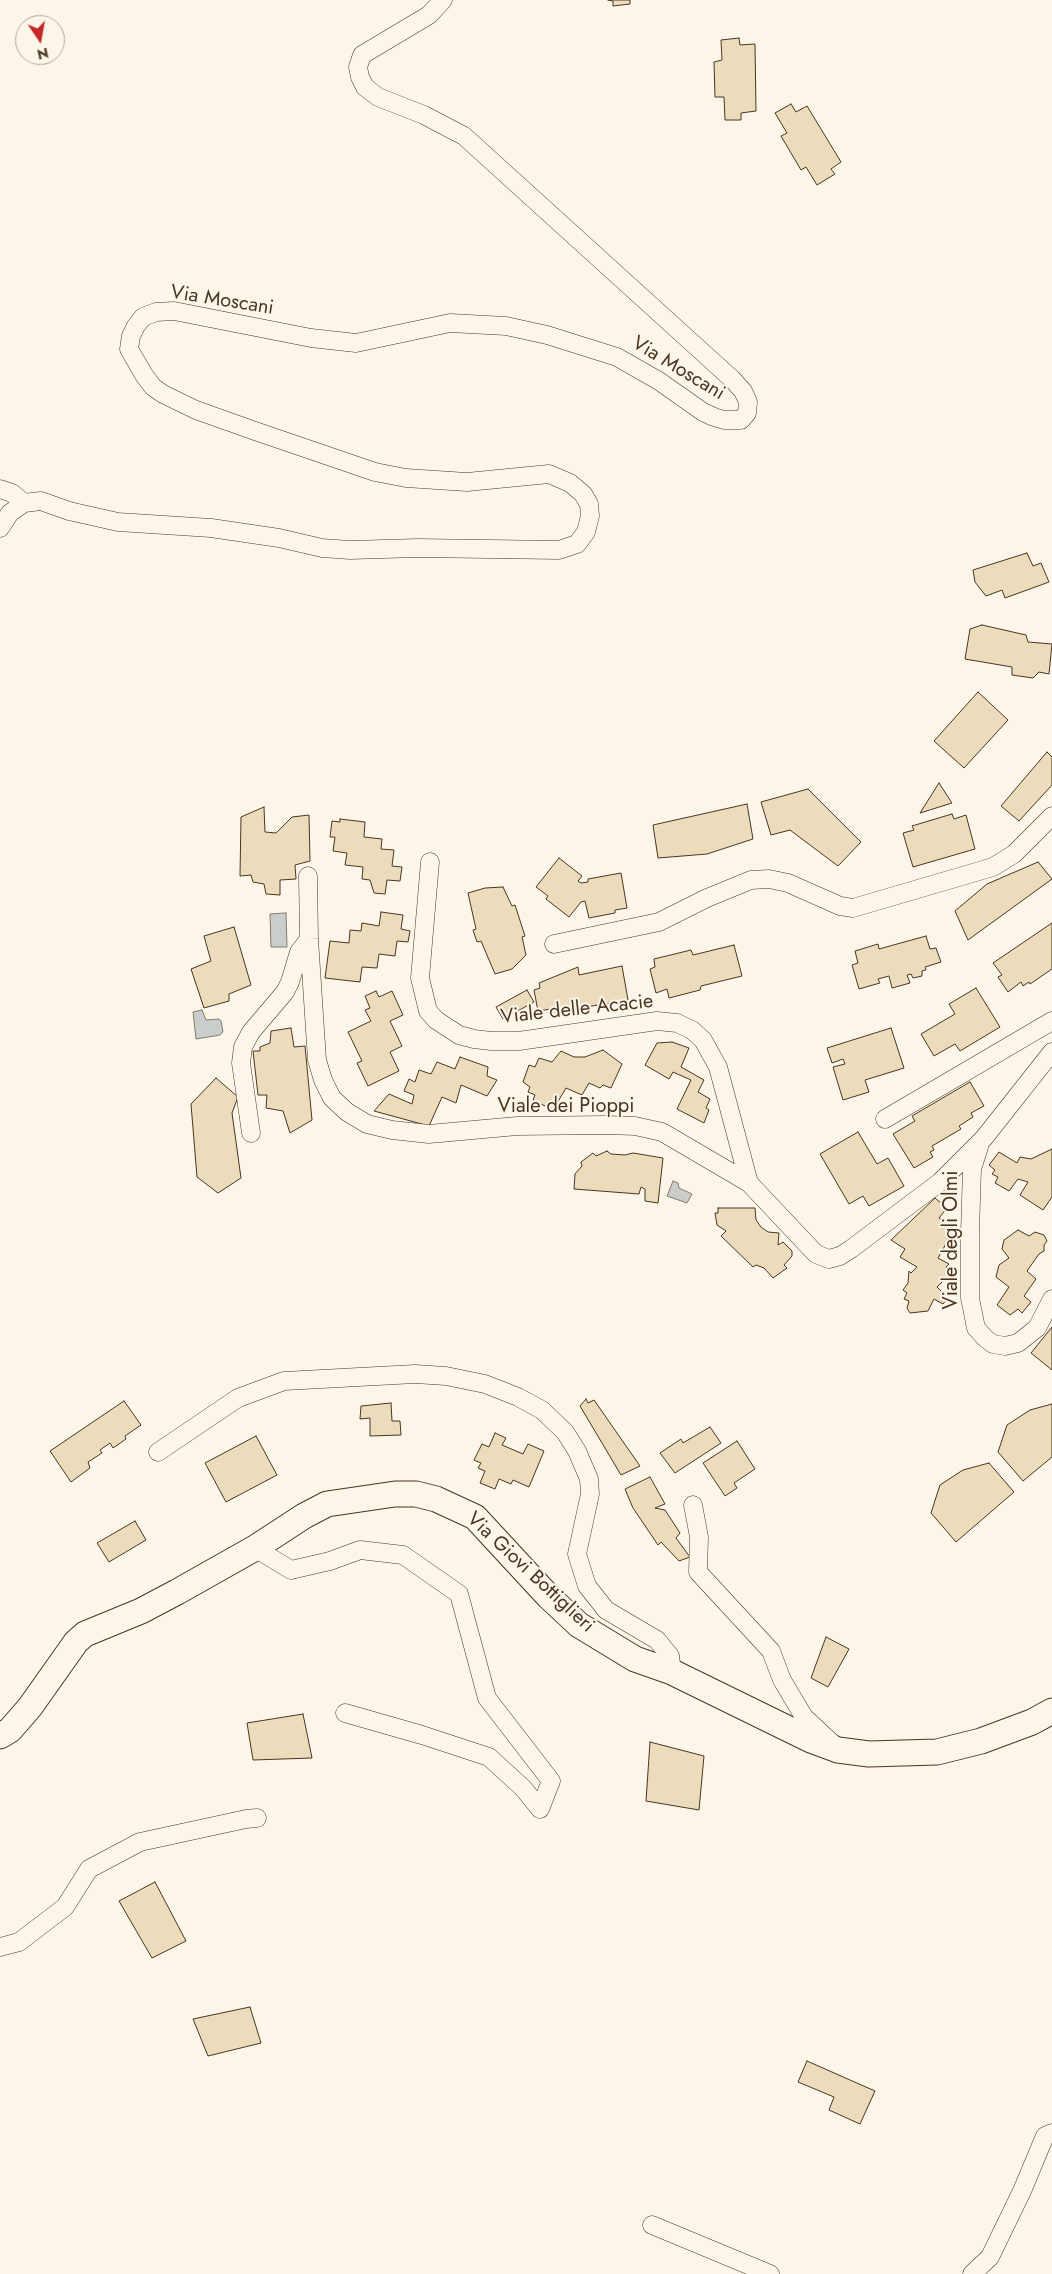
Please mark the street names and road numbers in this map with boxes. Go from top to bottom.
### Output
street label: Via Moscani [169,281,275,321]
street label: Via Moscani [627,332,729,406]
street label: Viale delle Acacie [499,990,655,1030]
street label: Viale dei Pioppi [498,1095,634,1119]
street label: Viale degli Olmi [940,1170,964,1310]
street label: Via Giovi Bottiglieri [461,1508,599,1638]

